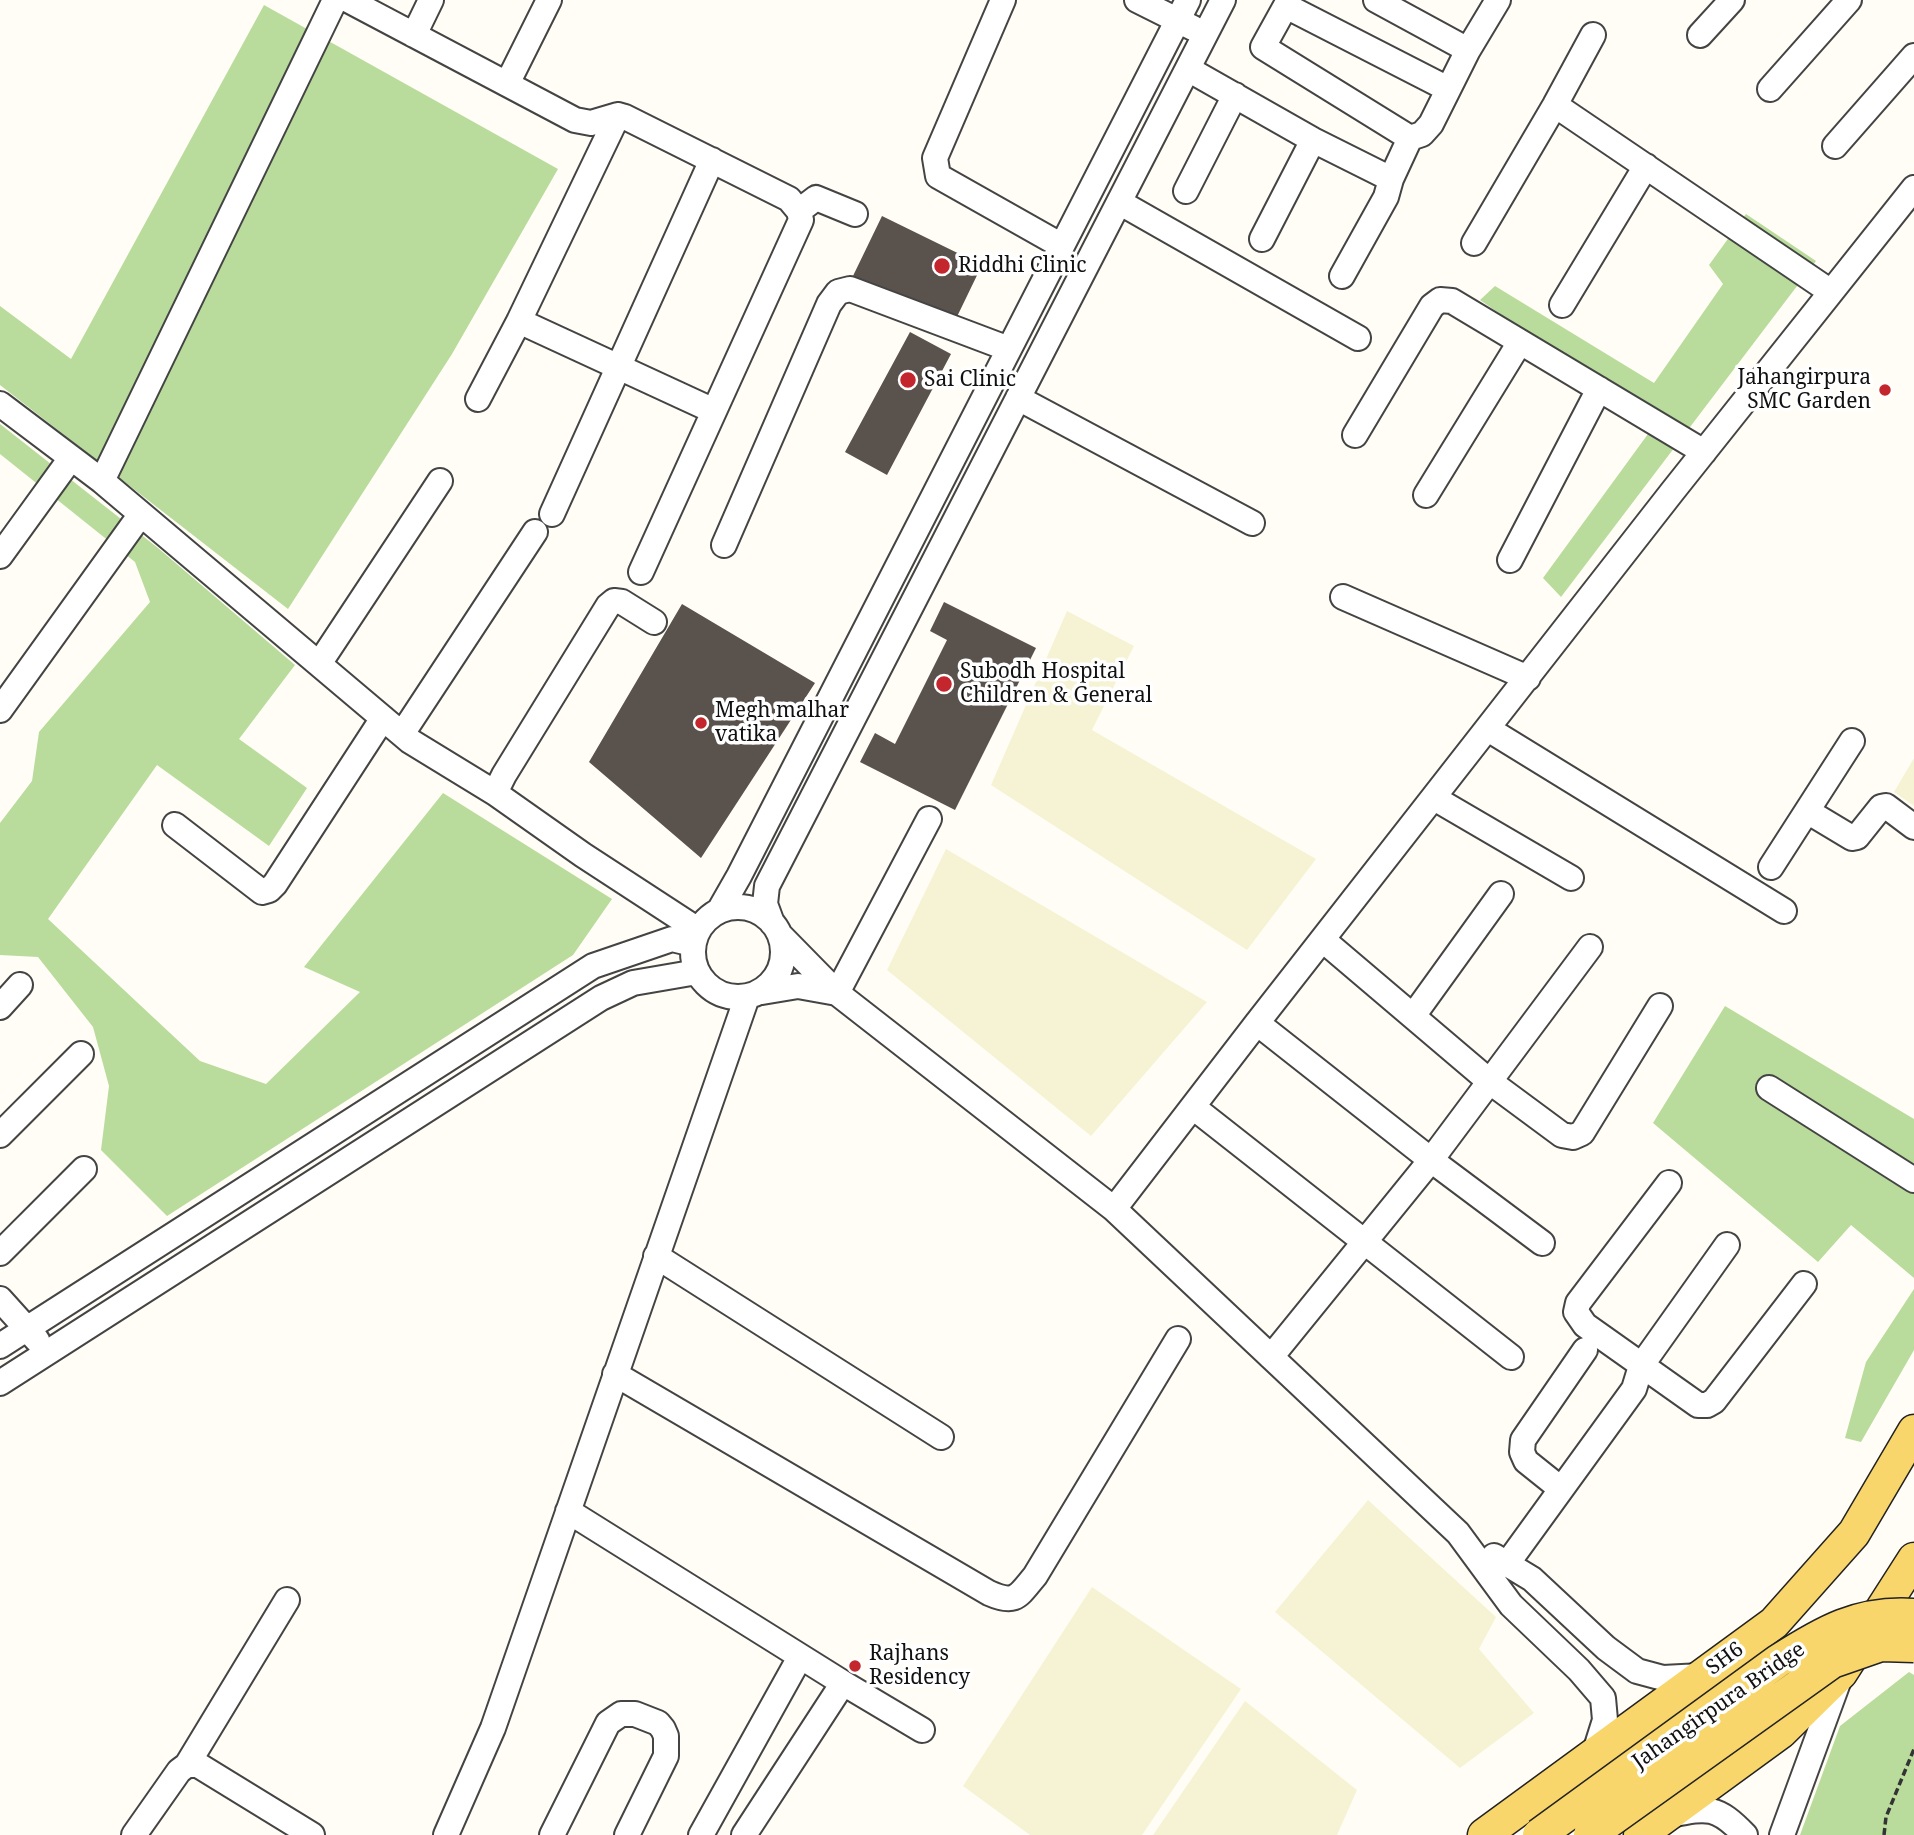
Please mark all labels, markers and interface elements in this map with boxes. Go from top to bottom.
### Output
place label: Riddhi Clinic [958,253,1087,279]
marker: Riddhi Clinic [932,256,952,276]
place label: Jahangirpura SMC Garden [1738,365,1871,415]
place label: Sai Clinic [924,367,1016,393]
marker: Sai Clinic [898,370,918,390]
marker: Jahangirpura SMC Garden [1877,382,1893,398]
place label: Subodh Hospital Children & General [960,659,1152,709]
marker: Subodh Hospital Children & General [934,674,954,694]
place label: Megh malhar vatika [715,698,849,748]
marker: Megh malhar vatika [693,715,709,731]
street label: Jahangirpura Bridge [1628,1637,1810,1775]
street label: SH6 [1701,1637,1749,1681]
place label: Rajhans Residency [869,1641,970,1691]
marker: Rajhans Residency [847,1658,863,1674]

